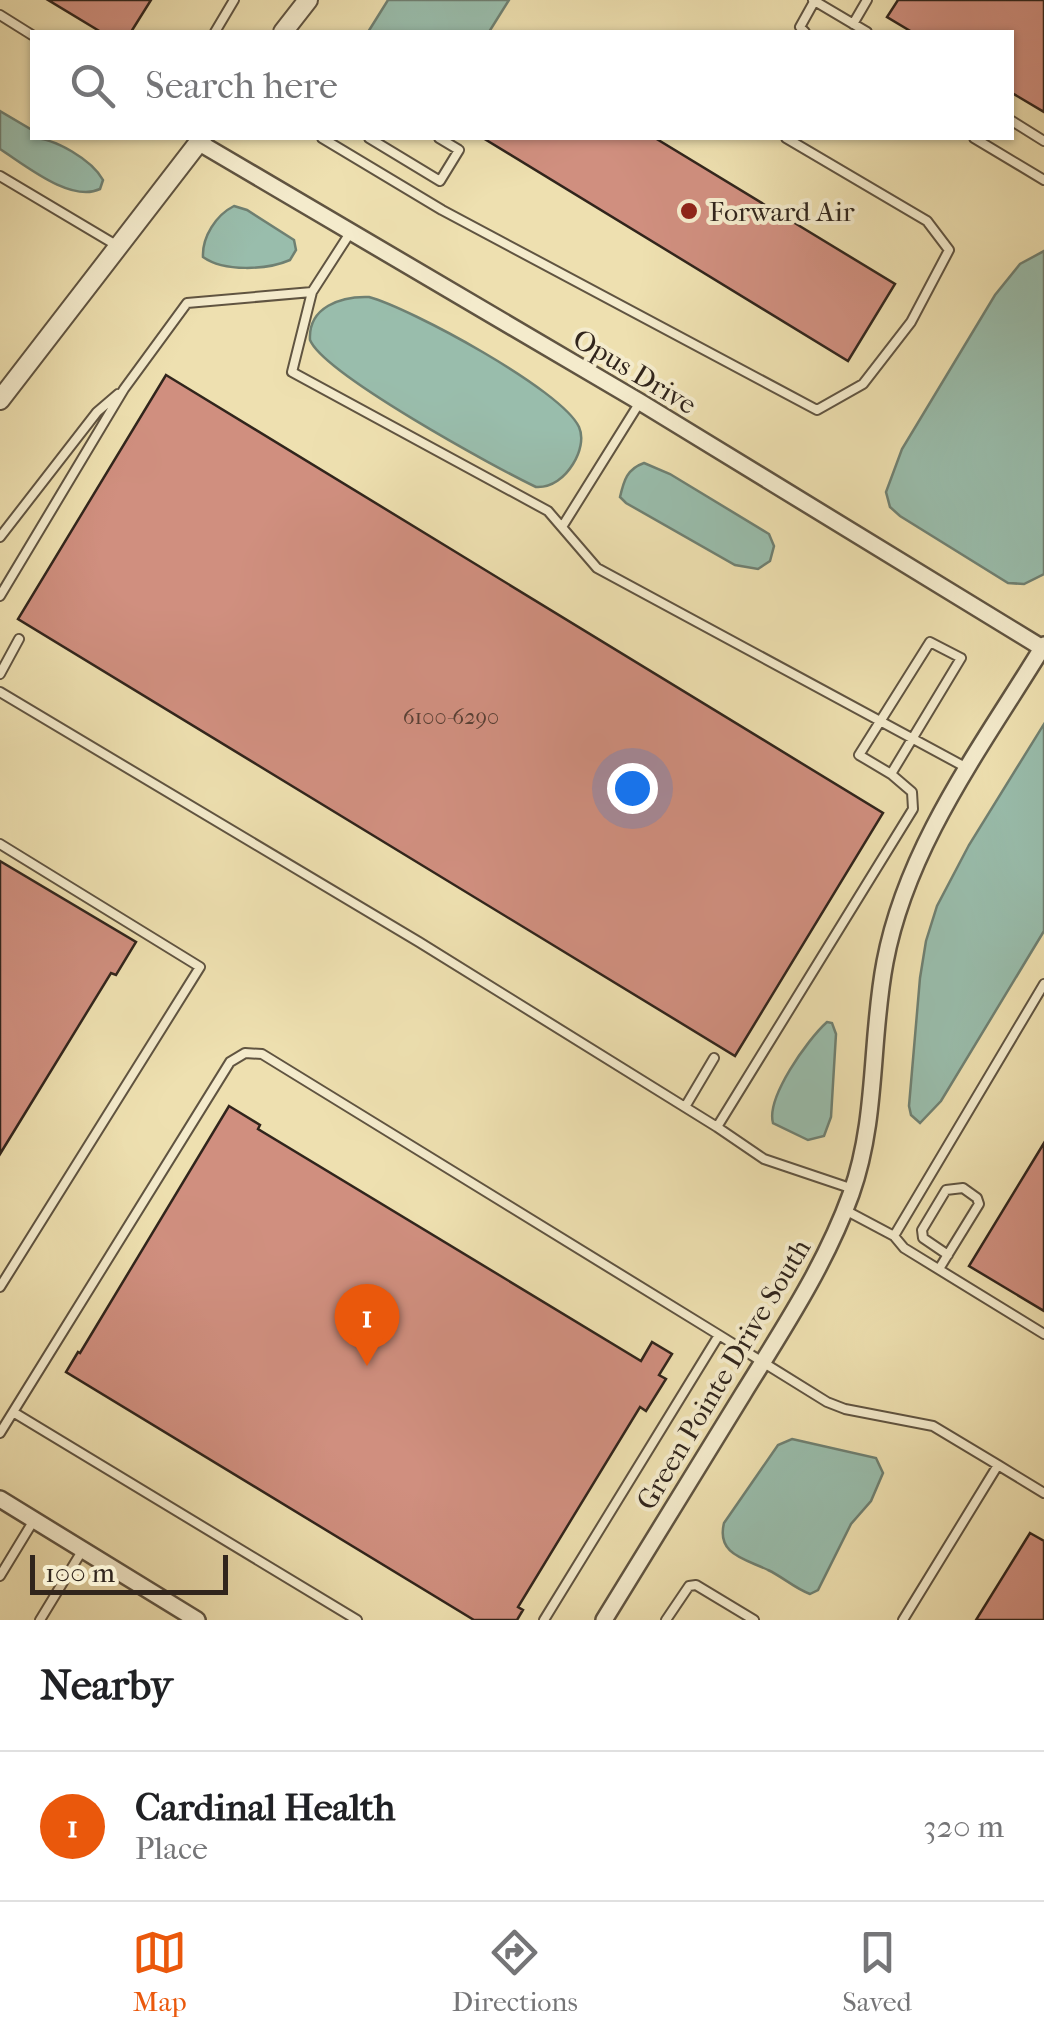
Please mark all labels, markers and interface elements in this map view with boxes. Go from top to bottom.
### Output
search box [30,30,1014,140]
icon: search [65,58,120,113]
text: Search here [145,63,338,108]
place label: Forward Air [709,195,855,228]
marker: Forward Air [678,200,700,222]
street label: Opus Drive [567,322,703,421]
house number: 6100-6290 [403,704,499,730]
your location [607,763,658,814]
street label: Green Pointe Drive South [629,1233,818,1516]
pin: 1 [334,1284,400,1366]
scale bar [30,1550,228,1594]
text: 100 m [45,1556,115,1589]
text: Nearby [40,1661,172,1710]
text: Cardinal Health [135,1785,395,1830]
text: 1 [67,1808,78,1845]
text: 320 m [923,1808,1004,1845]
text: Place [135,1830,208,1867]
tab: Map [132,1925,187,2018]
tab: Directions [452,1925,578,2018]
tab: Saved [842,1925,912,2018]

